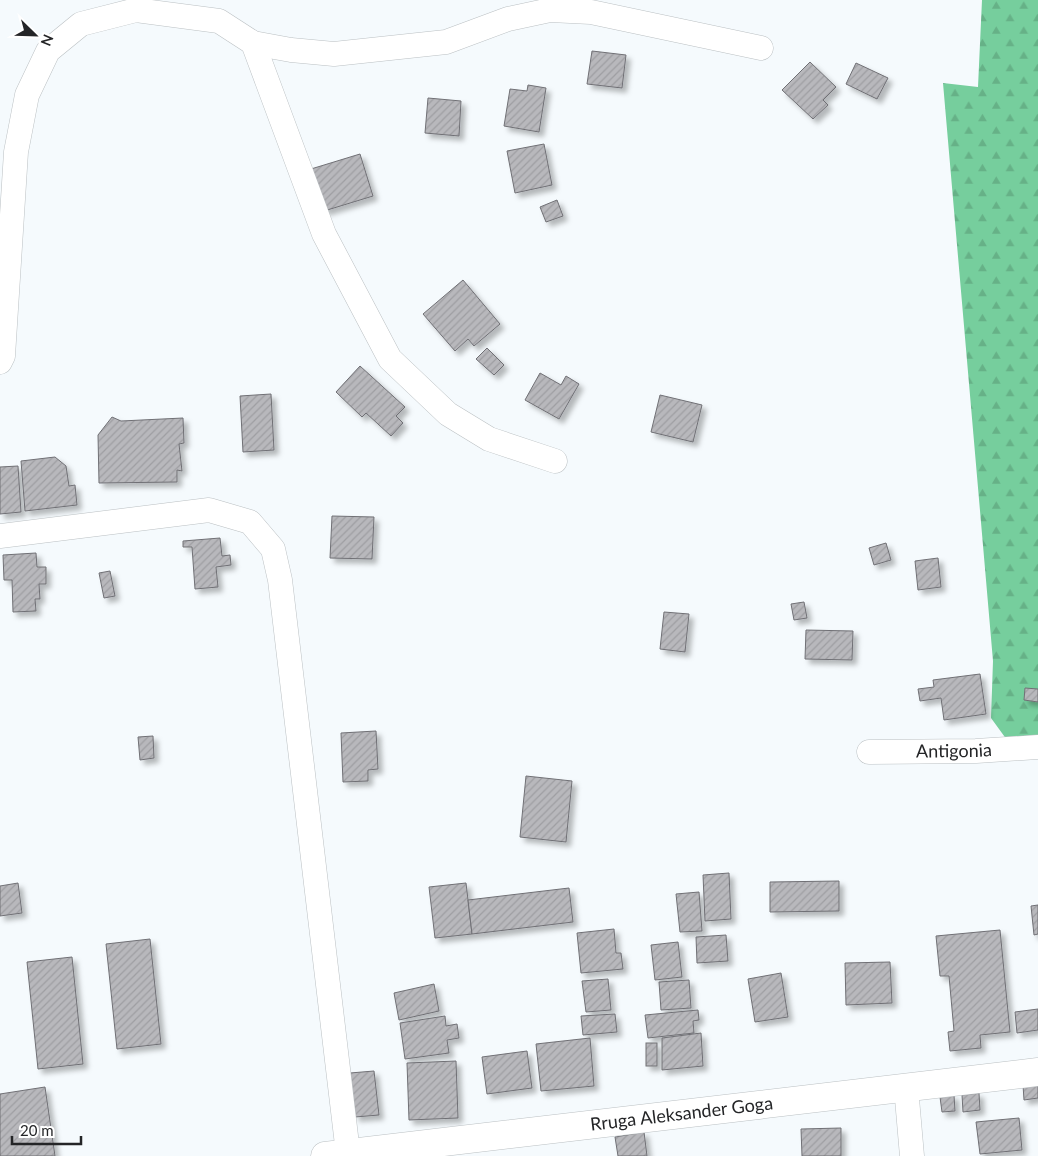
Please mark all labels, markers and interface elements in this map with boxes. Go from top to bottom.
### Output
north arrow [10,10,60,60]
text: N [37,32,57,49]
street label: Antigonia [916,738,993,762]
street label: Rruga Aleksander Goga [589,1091,774,1135]
scale bar [12,1114,81,1146]
text: 20 m [20,1121,54,1139]

